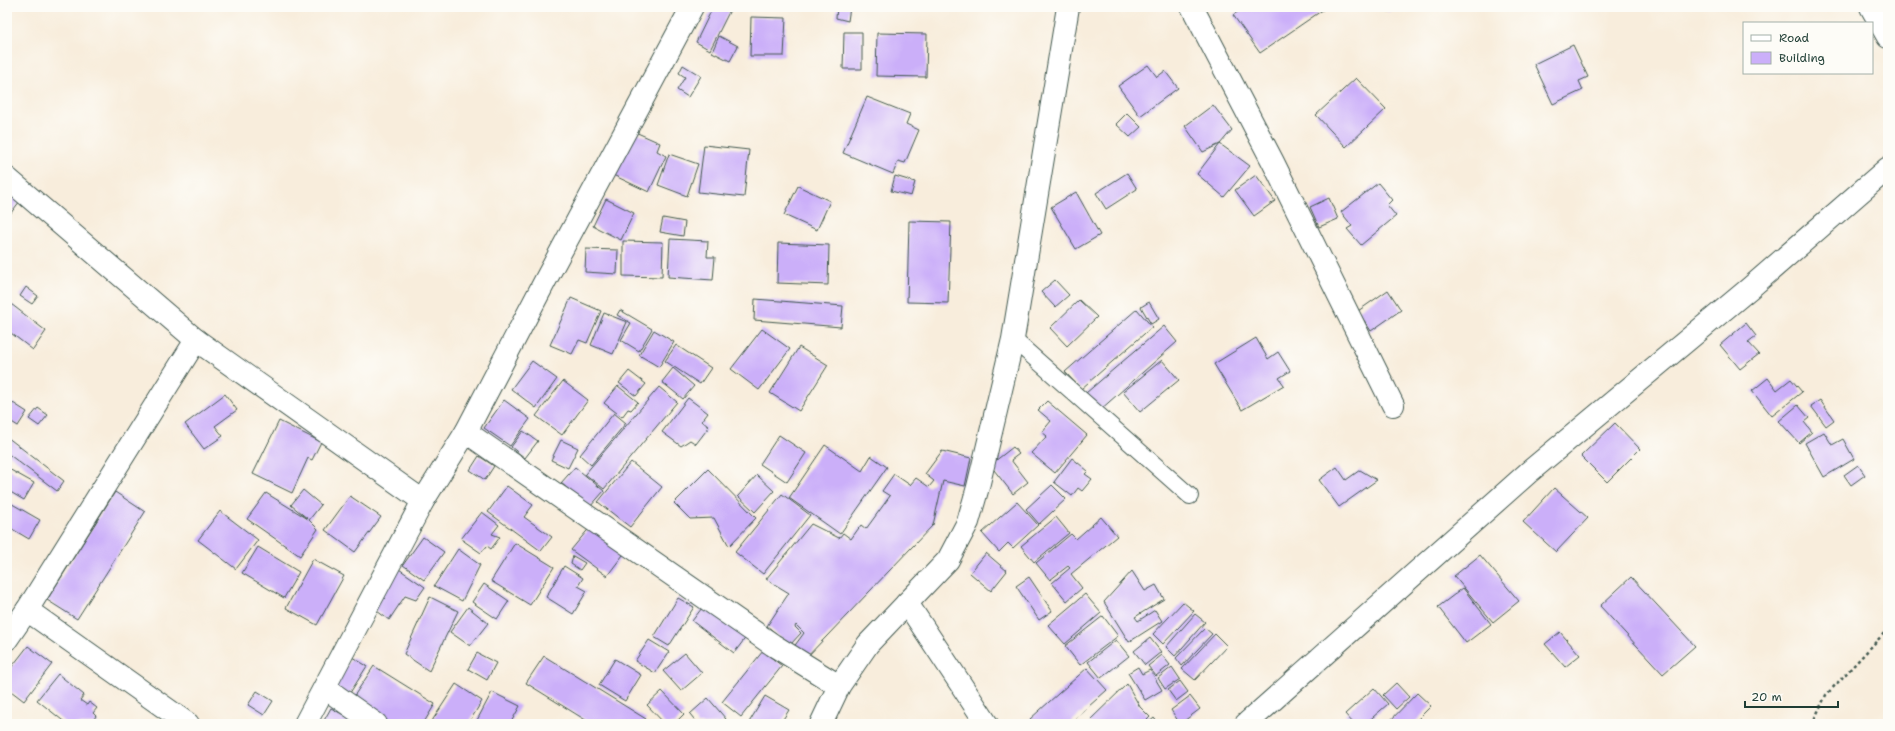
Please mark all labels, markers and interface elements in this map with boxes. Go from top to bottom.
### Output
legend [1743,22,1873,74]
text: Road [1779,30,1810,46]
text: Building [1779,50,1825,66]
scale bar [1745,683,1838,709]
text: 20 m [1751,689,1782,705]

